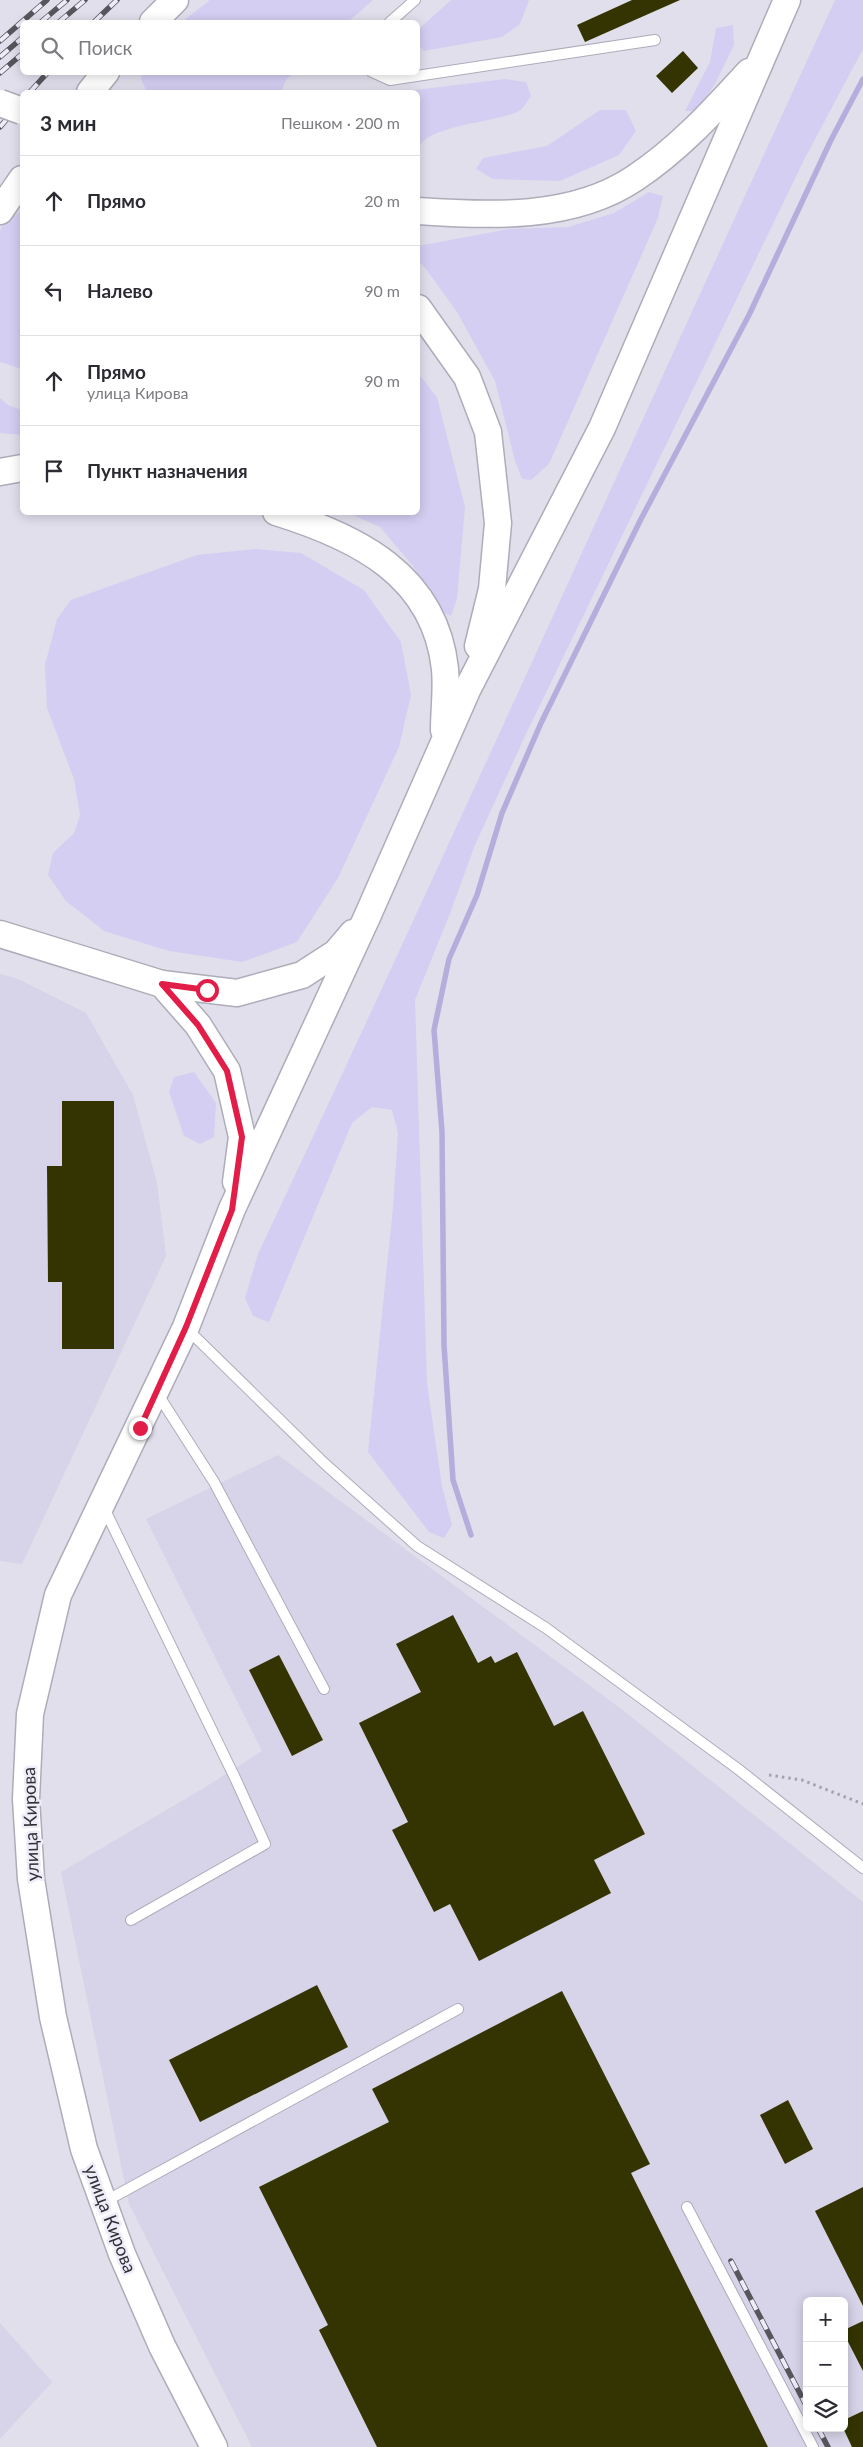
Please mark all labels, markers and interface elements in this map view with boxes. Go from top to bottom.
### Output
search box [20,20,420,75]
icon: search [38,34,66,62]
text: Поиск [78,36,132,59]
text: 3 мин [40,110,97,135]
text: Пешком · 200 m [281,113,400,132]
icon: ahead [40,187,68,215]
text: Прямо [87,189,146,212]
text: 20 m [364,191,400,210]
icon: left [40,277,68,305]
text: Налево [87,279,153,302]
text: 90 m [364,281,400,300]
text: Прямо [87,360,146,383]
icon: ahead [40,367,68,395]
text: 90 m [364,371,400,390]
text: улица Кирова [87,383,189,402]
icon: arrive [40,457,68,485]
text: Пункт назначения [87,459,248,482]
route start [196,979,219,1002]
route end [129,1417,152,1440]
street label: улица Кирова [17,1767,43,1882]
street label: улица Кирова [80,2161,142,2276]
map controls [803,2297,848,2432]
button: + [803,2297,848,2342]
button: − [803,2342,848,2387]
button: layers [803,2387,848,2432]

